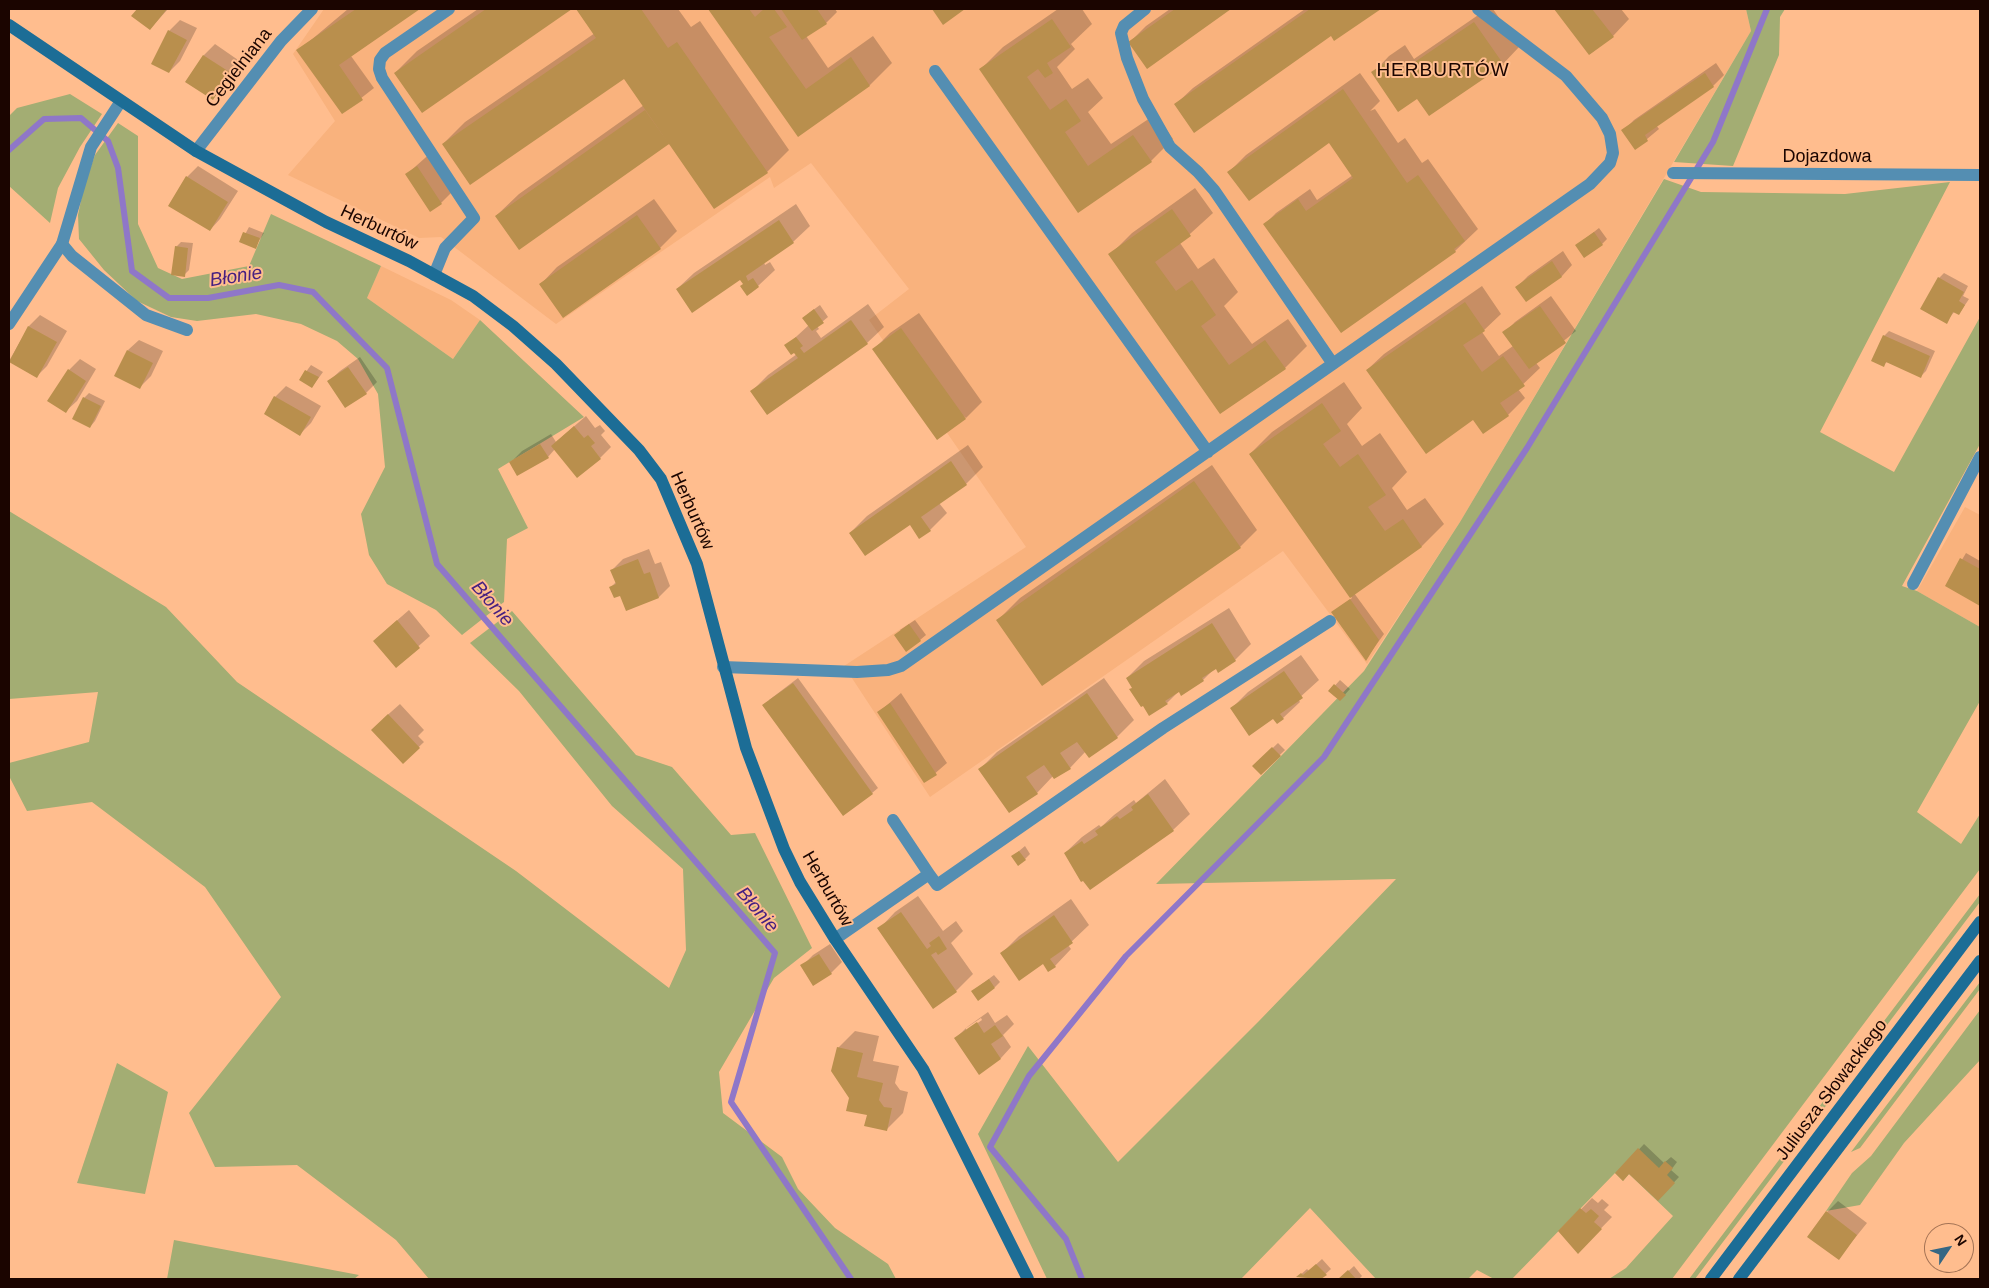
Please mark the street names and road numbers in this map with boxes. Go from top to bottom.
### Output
street label: Cegielniana [201,24,277,112]
street label: Dojazdowa [1782,146,1872,168]
street label: Herburtów [337,201,421,255]
street label: Herburtów [665,469,719,553]
street label: Herburtów [797,848,857,930]
street label: Juliusza Słowackiego [1772,1015,1892,1165]

